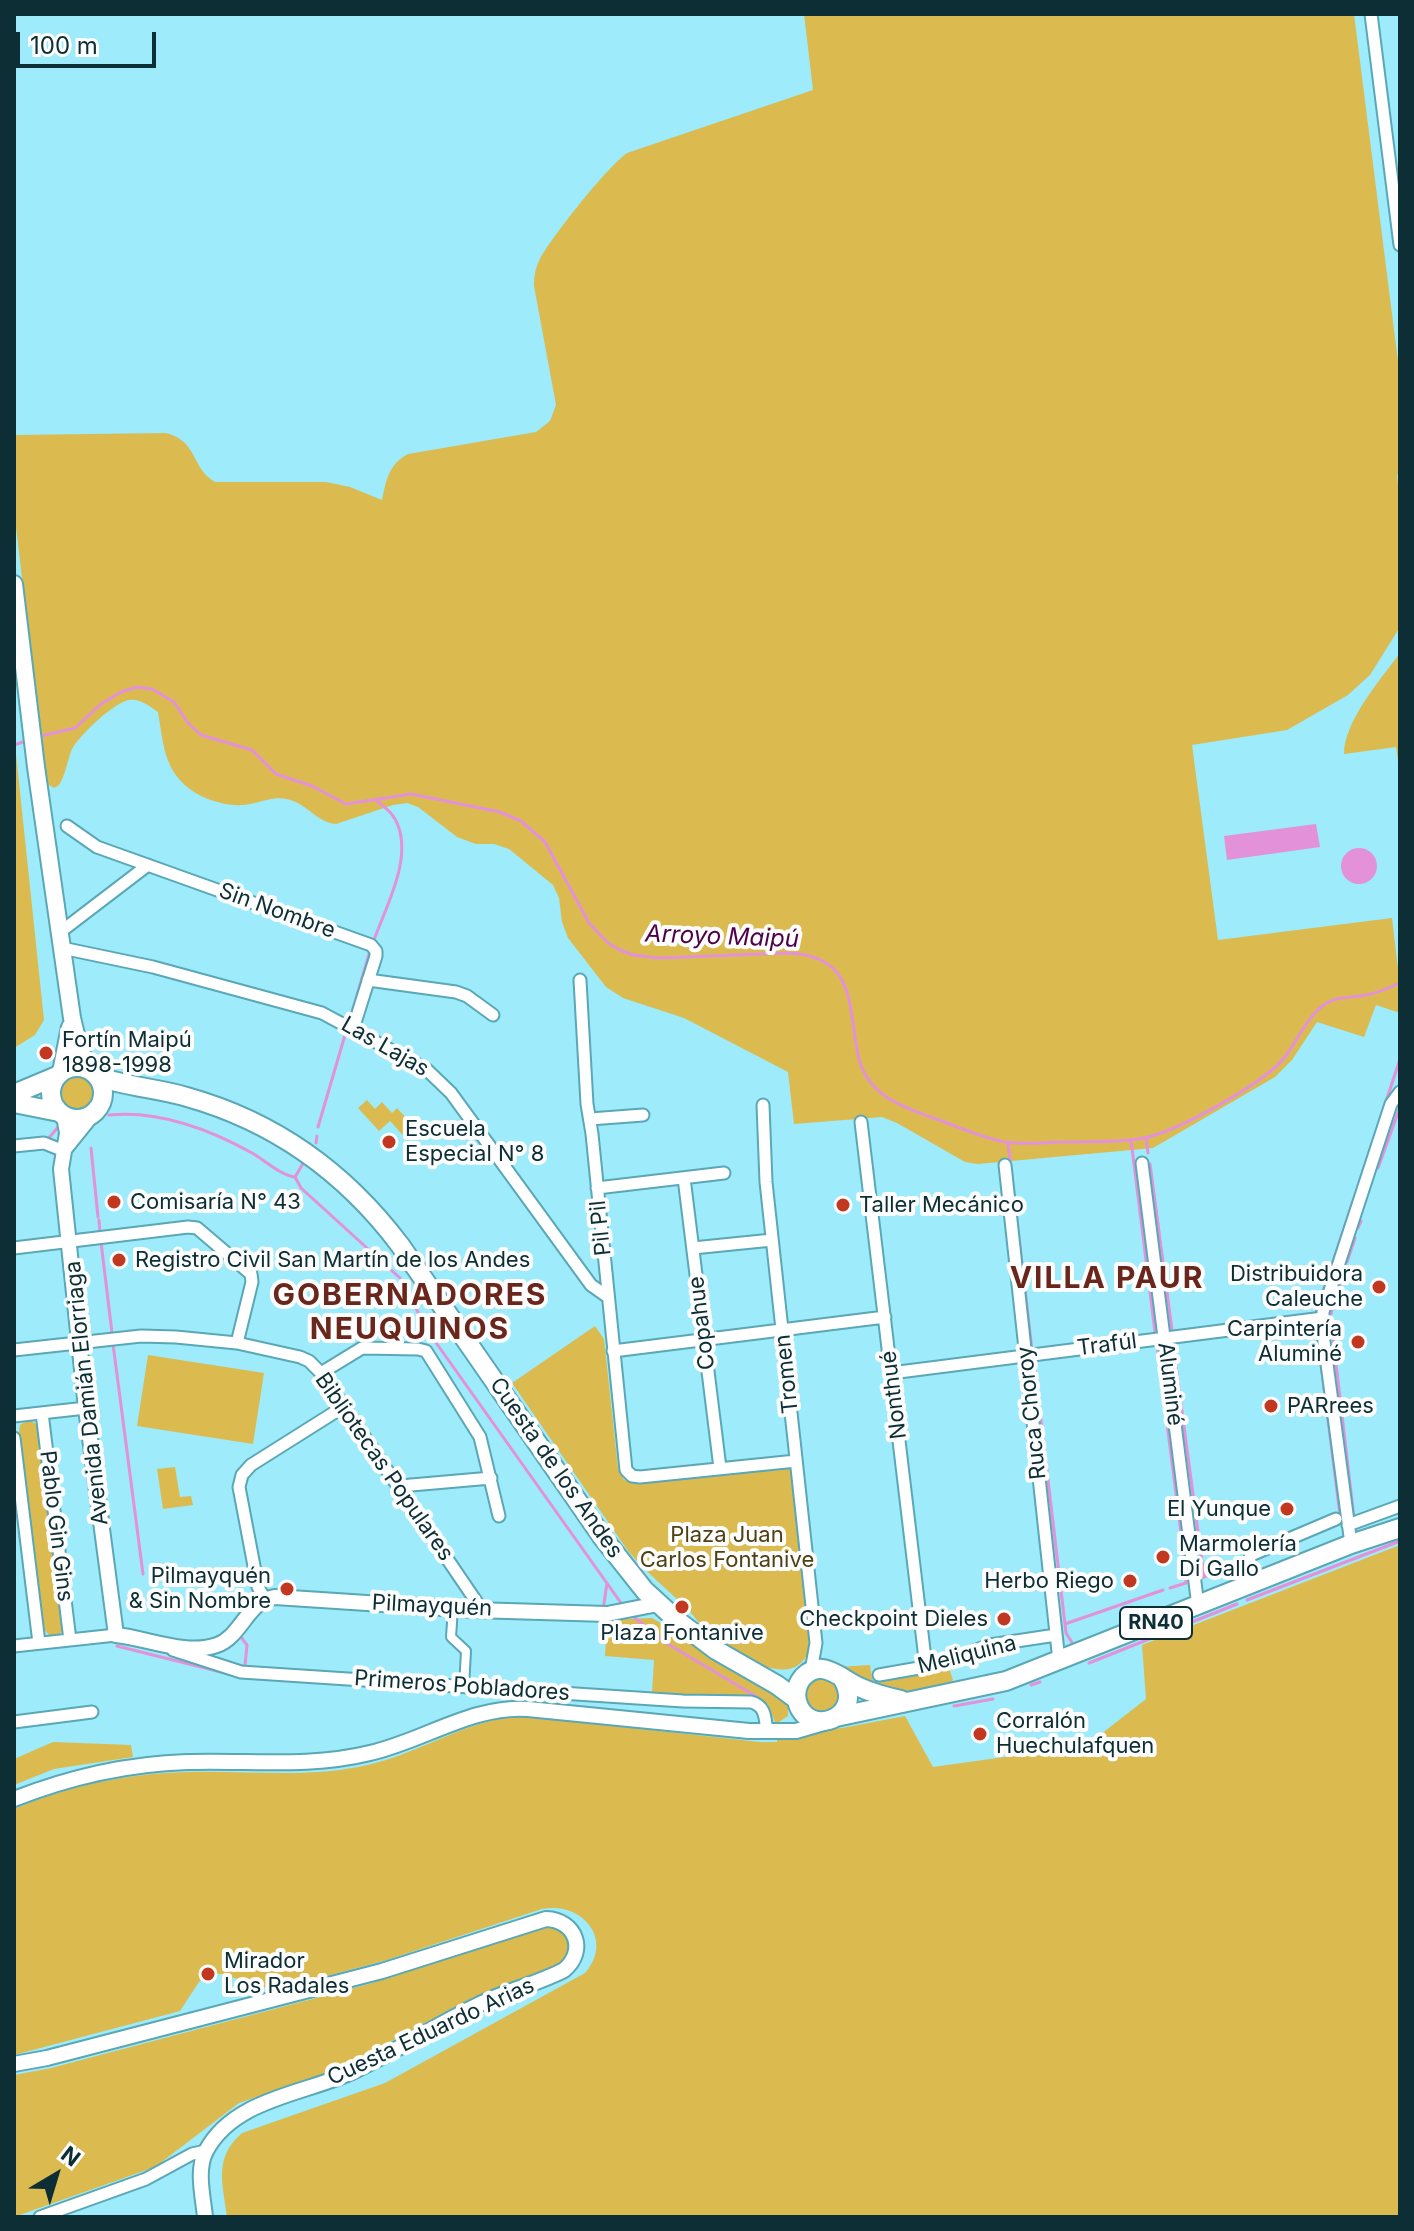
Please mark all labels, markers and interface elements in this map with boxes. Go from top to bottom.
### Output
scale bar [20,16,160,66]
text: 100 m [30,31,98,60]
street label: Sin Nombre [215,878,339,944]
water label: Arroyo Maipú [645,920,799,954]
street label: Las Lajas [337,1011,433,1083]
place label: Fortín Maipú 1898-1998 [62,1027,192,1078]
marker: Fortín Maipú 1898-1998 [37,1044,55,1062]
place label: Escuela Especial N° 8 [405,1116,544,1168]
marker: Escuela Especial N° 8 [380,1133,398,1151]
place label: Comisaría N° 43 [130,1189,301,1215]
place label: Taller Mecánico [859,1192,1024,1218]
marker: Comisaría N° 43 [105,1193,123,1211]
marker: Taller Mecánico [834,1196,852,1214]
street label: Pil Pil [585,1199,617,1257]
place label: Registro Civil San Martín de los Andes [135,1247,530,1273]
marker: Registro Civil San Martín de los Andes [110,1251,128,1269]
street label: Avenida Damián Elorriaga [60,1260,114,1526]
district label: VILLA PAUR [1010,1261,1204,1297]
place label: Distribuidora Caleuche [1230,1261,1363,1312]
street label: Copahue [683,1275,721,1371]
district label: GOBERNADORES NEUQUINOS [272,1278,548,1348]
marker: Distribuidora Caleuche [1370,1278,1388,1296]
place label: Carpintería Aluminé [1227,1316,1342,1368]
street label: Trafúl [1076,1328,1138,1362]
street label: Tromen [770,1333,804,1415]
marker: Carpintería Aluminé [1349,1333,1367,1351]
street label: Aluminé [1152,1341,1188,1427]
street label: Ruca Choroy [1012,1345,1052,1481]
street label: Nonthué [875,1349,913,1441]
street label: Bibliotecas Populares [309,1368,459,1566]
street label: Cuesta de los Andes [484,1373,628,1563]
place label: PARrees [1287,1393,1374,1419]
marker: PARrees [1262,1397,1280,1415]
street label: Pablo Gin Gins [34,1449,78,1603]
place label: El Yunque [1167,1496,1271,1522]
marker: El Yunque [1278,1500,1296,1518]
park label: Plaza Juan Carlos Fontanive [640,1522,814,1574]
place label: Marmolería Di Gallo [1179,1531,1297,1582]
marker: Marmolería Di Gallo [1154,1548,1172,1566]
place label: Pilmayquén & Sin Nombre [129,1563,271,1614]
place label: Herbo Riego [984,1568,1114,1594]
marker: Herbo Riego [1121,1572,1139,1590]
marker: Pilmayquén & Sin Nombre [278,1580,296,1598]
street label: Pilmayquén [371,1590,493,1622]
marker: Plaza Fontanive [673,1598,691,1616]
place label: Checkpoint Dieles [799,1606,988,1632]
road number: RN40 [1120,1607,1192,1639]
marker: Checkpoint Dieles [995,1610,1013,1628]
place label: Plaza Fontanive [600,1620,764,1646]
street label: Meliquina [915,1630,1019,1680]
street label: Primeros Pobladores [353,1665,571,1707]
place label: Corralón Huechulafquen [996,1708,1154,1760]
marker: Corralón Huechulafquen [971,1725,989,1743]
place label: Mirador Los Radales [224,1948,349,2000]
marker: Mirador Los Radales [199,1965,217,1983]
street label: Cuesta Eduardo Arias [323,1972,539,2092]
north arrow [16,2135,96,2215]
text: N [56,2141,85,2171]

